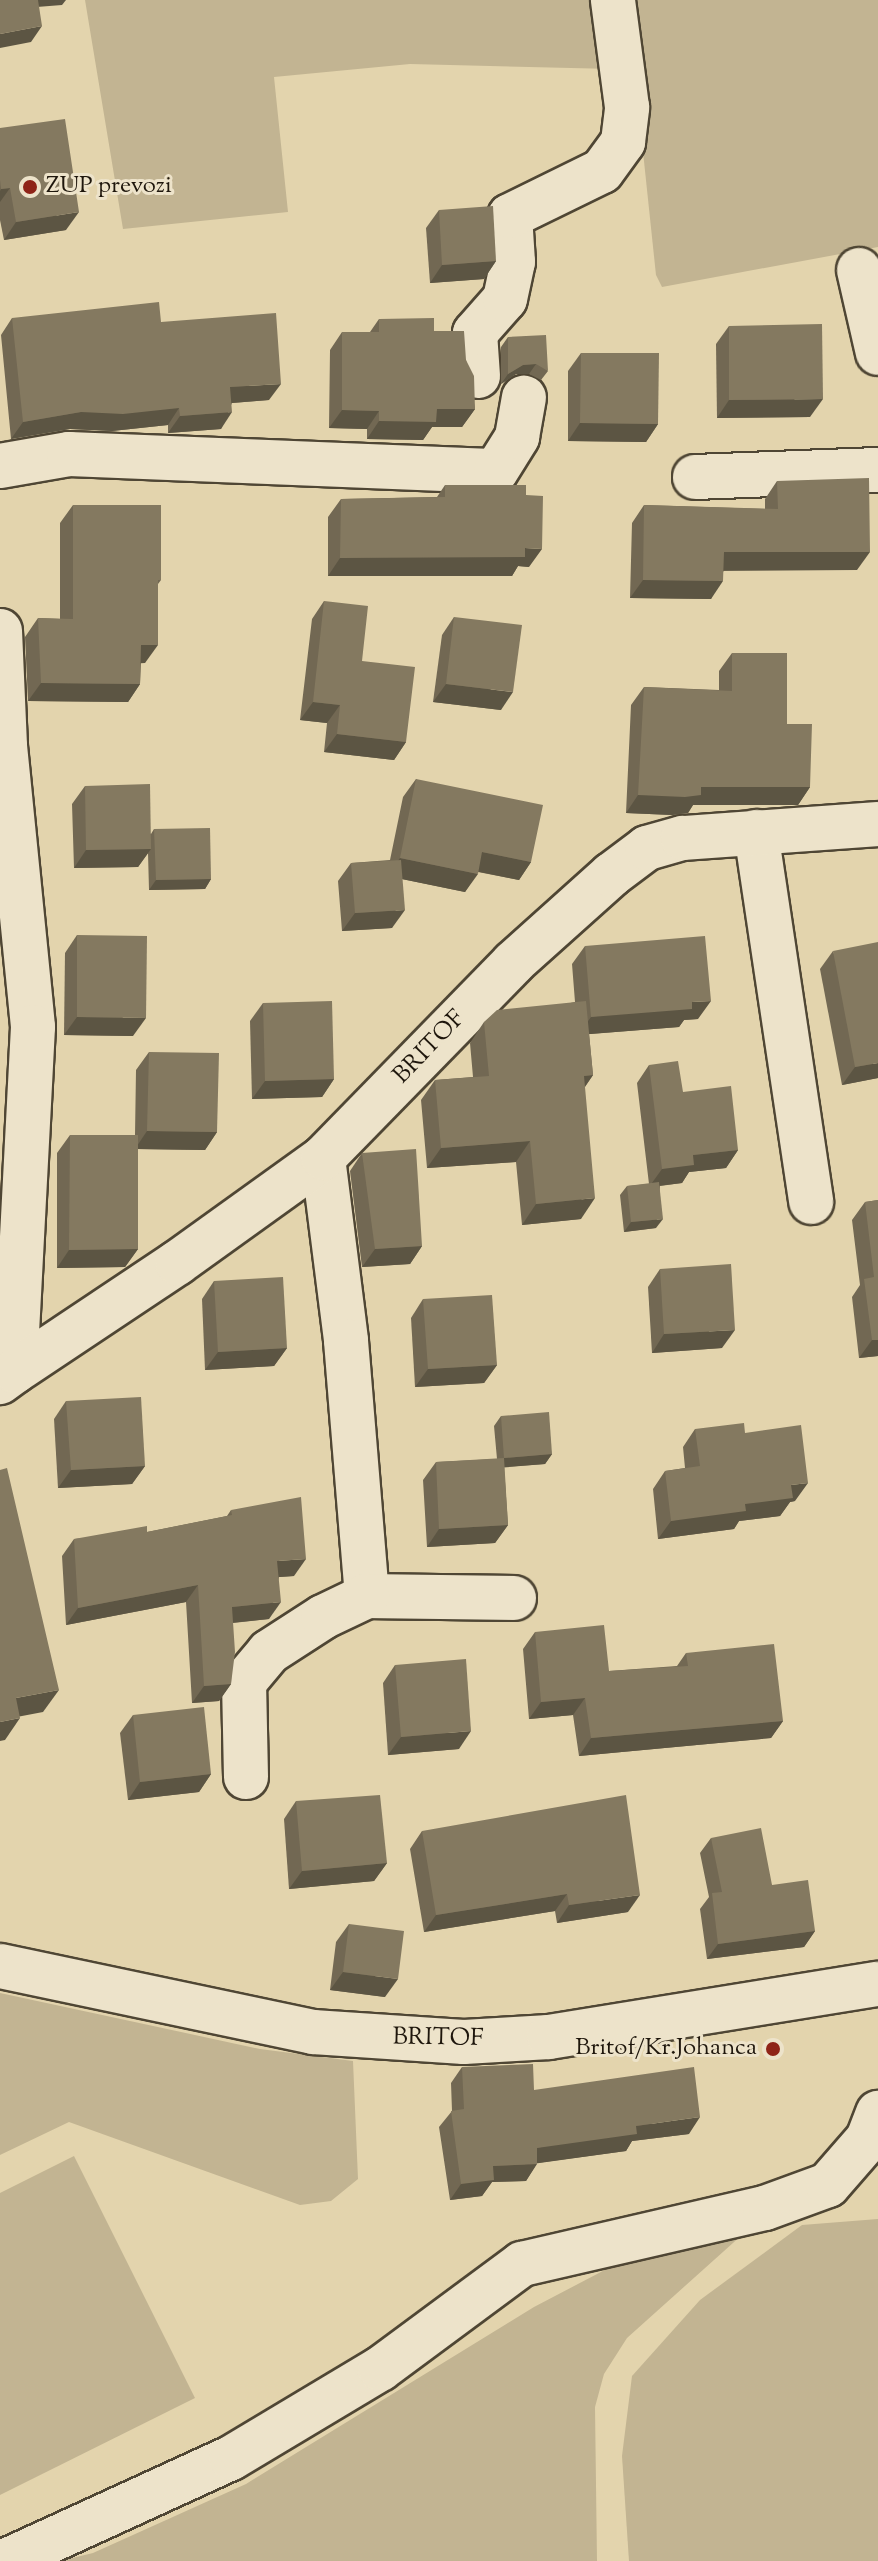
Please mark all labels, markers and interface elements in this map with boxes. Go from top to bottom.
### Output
place label: ZUP prevozi [46,173,172,201]
marker: ZUP prevozi [21,178,39,196]
street label: BRITOF [388,1005,472,1091]
street label: BRITOF [392,2024,484,2054]
place label: Britof/Kr.Johanca [575,2035,757,2063]
marker: Britof/Kr.Johanca [764,2040,782,2058]

